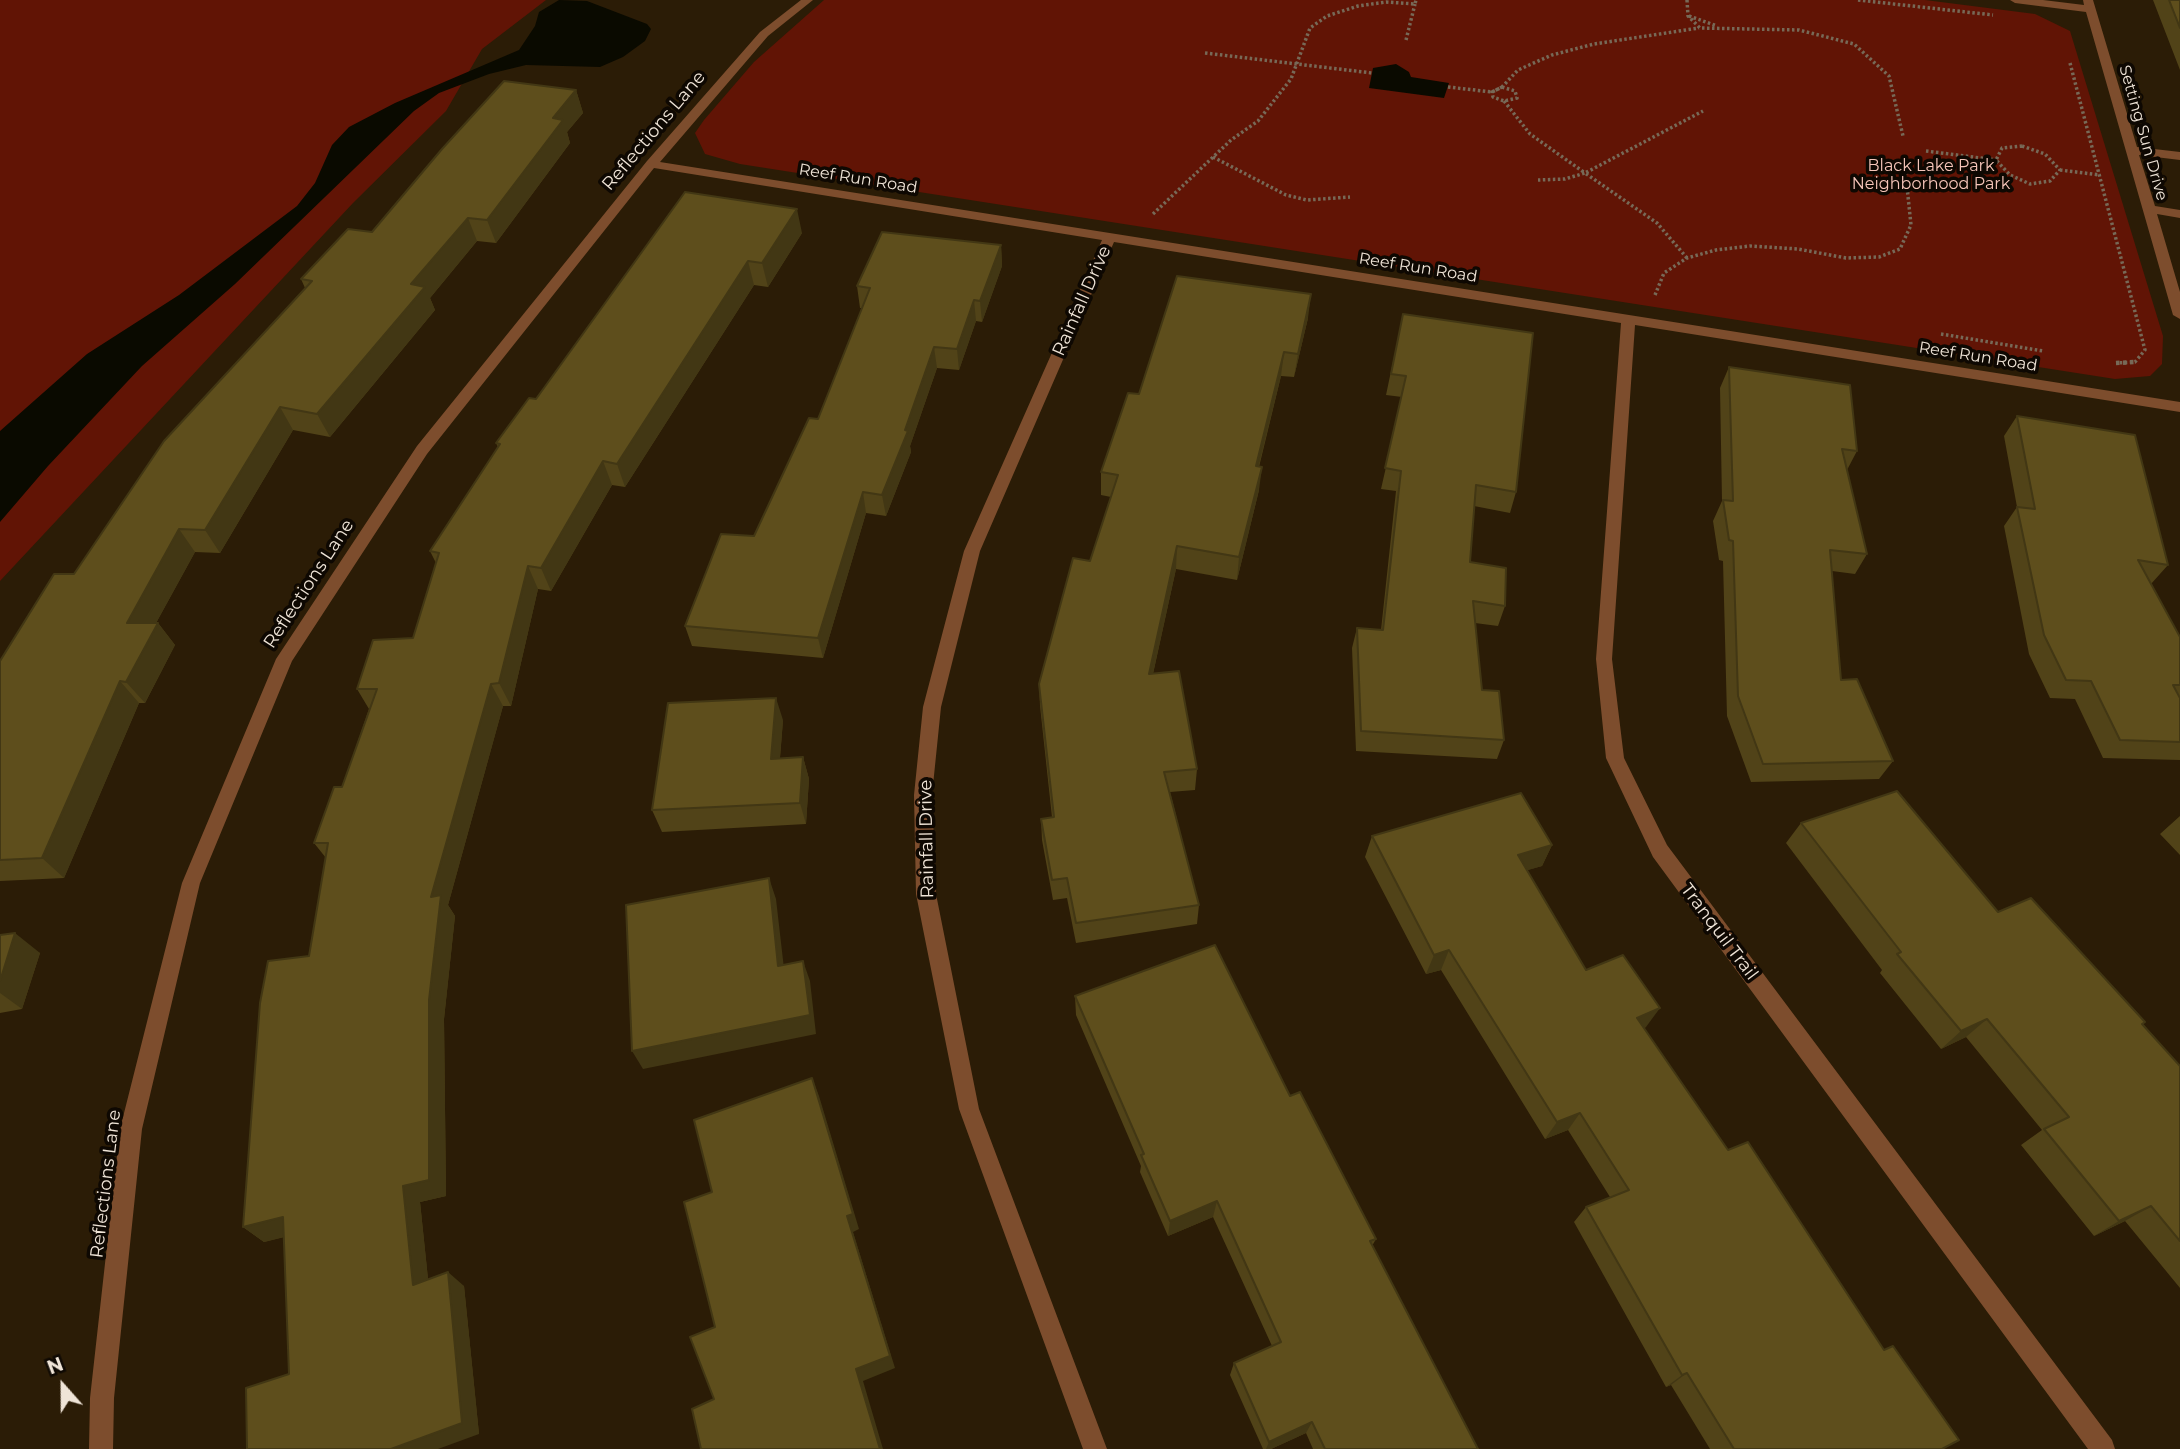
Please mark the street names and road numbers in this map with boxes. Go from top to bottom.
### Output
street label: Setting Sun Drive [2114,63,2172,203]
street label: Reflections Lane [598,67,710,195]
street label: Reef Run Road [797,160,919,198]
street label: Rainfall Drive [1048,242,1116,360]
street label: Reef Run Road [1357,249,1479,287]
street label: Reef Run Road [1917,338,2039,376]
street label: Reflections Lane [259,515,359,653]
street label: Rainfall Drive [915,779,939,899]
street label: Tranquil Trail [1676,880,1762,984]
street label: Reflections Lane [86,1109,126,1259]

